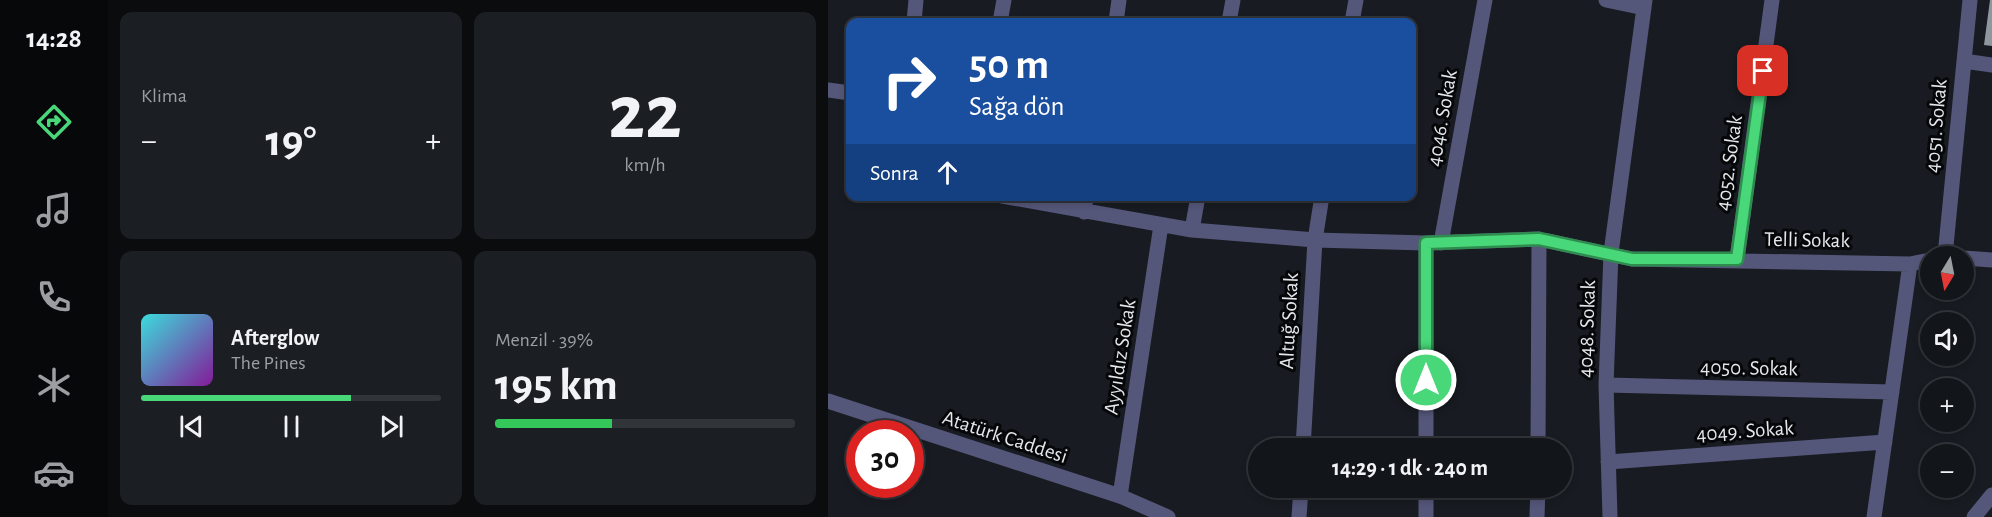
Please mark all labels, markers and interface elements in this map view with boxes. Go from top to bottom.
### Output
text: 14:28 [26,25,82,52]
icon: right [870,42,948,120]
text: 50 m [969,44,1049,86]
pin [1737,45,1788,96]
icon: arrive [1746,54,1779,87]
street label: 4046. Sokak [1423,68,1461,168]
text: 22 [608,75,682,153]
street label: 4051. Sokak [1921,78,1951,174]
text: Klima [141,86,187,106]
text: Sağa dön [969,93,1064,120]
icon: directions [33,101,75,143]
street label: 4052. Sokak [1712,114,1746,212]
text: 19° [265,119,317,164]
text: − [141,125,157,158]
text: + [425,125,441,158]
text: km/h [624,155,666,175]
icon: ahead [931,156,964,189]
text: Sonra [870,162,919,184]
icon: music [33,189,75,231]
street label: Telli Sokak [1764,229,1850,251]
north arrow [1920,246,1974,300]
map controls [1920,246,1974,498]
street label: Altuğ Sokak [1276,272,1302,370]
icon: phone [33,276,75,318]
street label: 4048. Sokak [1575,279,1599,378]
street label: Ayyıldız Sokak [1101,298,1140,416]
button: sound [1920,312,1974,366]
text: Afterglow [231,327,319,349]
text: Menzil · 39% [495,330,593,350]
position arrow [1394,348,1458,412]
text: The Pines [231,353,306,373]
street label: 4050. Sokak [1700,357,1798,379]
text: 195 km [495,363,618,408]
icon: climate [33,364,75,406]
button: + [1920,378,1974,432]
street label: Atatürk Caddesi [940,407,1070,467]
icon: previous [175,410,208,443]
icon: pause [275,410,308,443]
icon: next [375,410,408,443]
street label: 4049. Sokak [1696,417,1795,445]
speed limit sign: 30 [846,420,924,498]
button: − [1920,444,1974,498]
icon: car [33,452,75,494]
text: 14:29 · 1 dk · 240 m [1332,457,1488,479]

